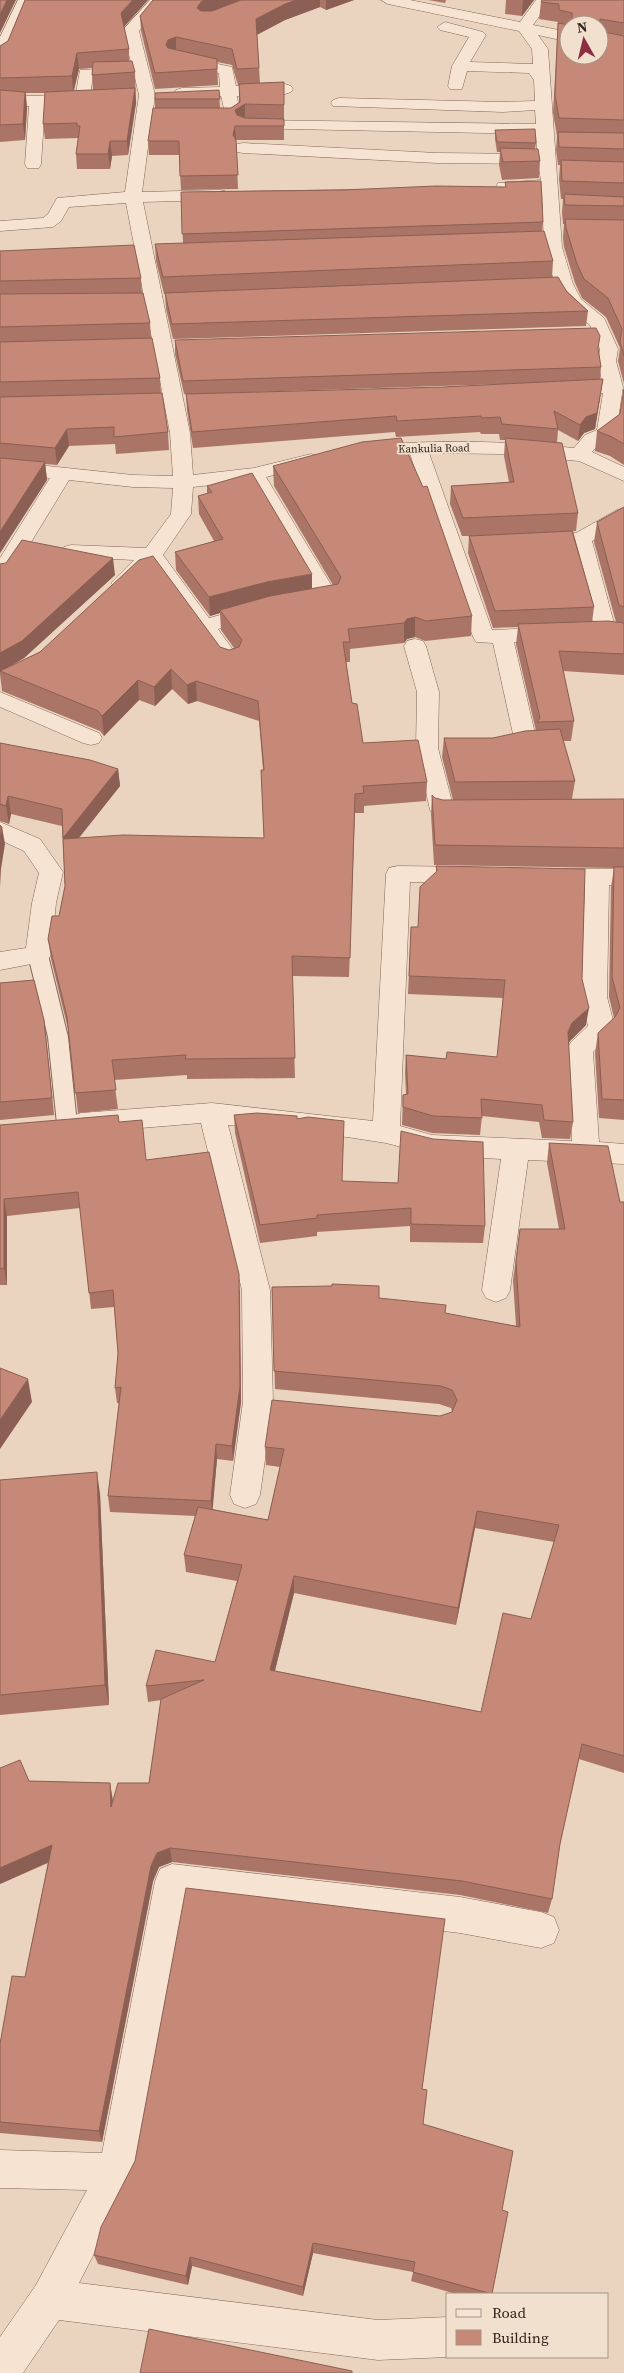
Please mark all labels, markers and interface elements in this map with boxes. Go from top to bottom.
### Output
north arrow [559,15,609,65]
text: N [576,17,589,38]
street label: Kankulia Road [398,440,471,457]
legend [446,2293,609,2358]
text: Road [492,2302,526,2323]
text: Building [492,2327,549,2348]

